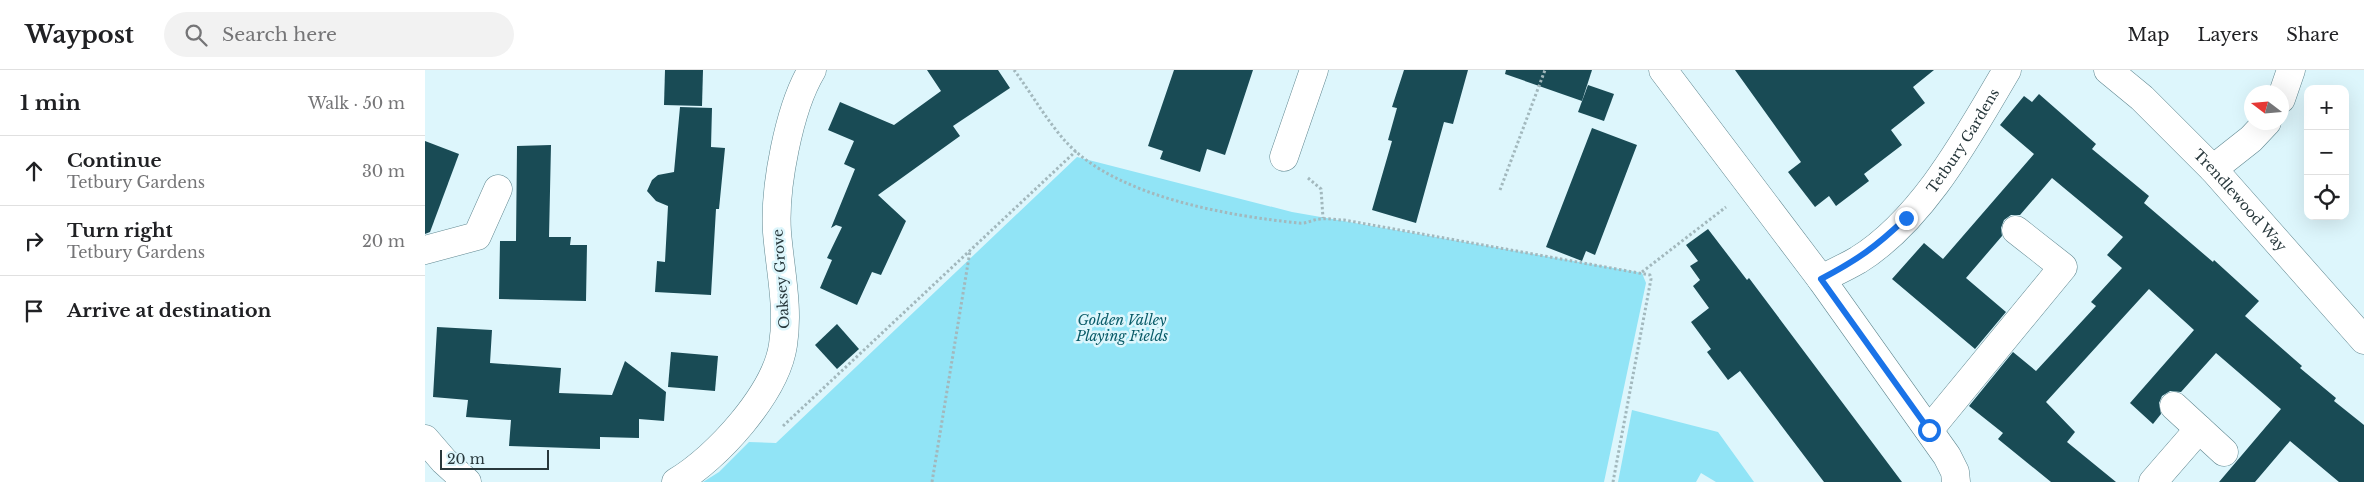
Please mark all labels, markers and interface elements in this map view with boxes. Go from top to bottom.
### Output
search box [164,12,514,57]
text: Waypost [25,20,134,49]
icon: search [182,21,210,49]
text: Search here [222,23,337,46]
text: Map [2128,24,2169,46]
text: Layers [2197,24,2258,46]
text: Share [2286,24,2339,46]
street label: Tetbury Gardens [1923,85,2003,197]
north arrow [2244,85,2289,130]
map controls [2304,85,2349,220]
button: + [2304,85,2349,130]
text: 1 min [20,90,81,116]
text: Walk · 50 m [308,93,405,113]
button: − [2304,130,2349,175]
street label: Trendlewood Way [2190,146,2291,255]
text: Continue [67,149,162,172]
icon: ahead [20,157,48,185]
text: 30 m [362,161,405,181]
text: Tetbury Gardens [67,172,205,192]
button: locate [2304,175,2349,220]
route end [1895,207,1918,230]
text: Turn right [67,219,173,242]
icon: right [20,227,48,255]
street label: Oaksey Grove [769,228,793,330]
text: 20 m [362,231,405,251]
text: Tetbury Gardens [67,242,205,262]
icon: arrive [20,297,48,325]
text: Arrive at destination [67,299,271,322]
park label: Golden Valley Playing Fields [1075,311,1168,345]
route start [1918,419,1941,442]
scale bar [440,447,549,470]
text: 20 m [447,450,485,468]

